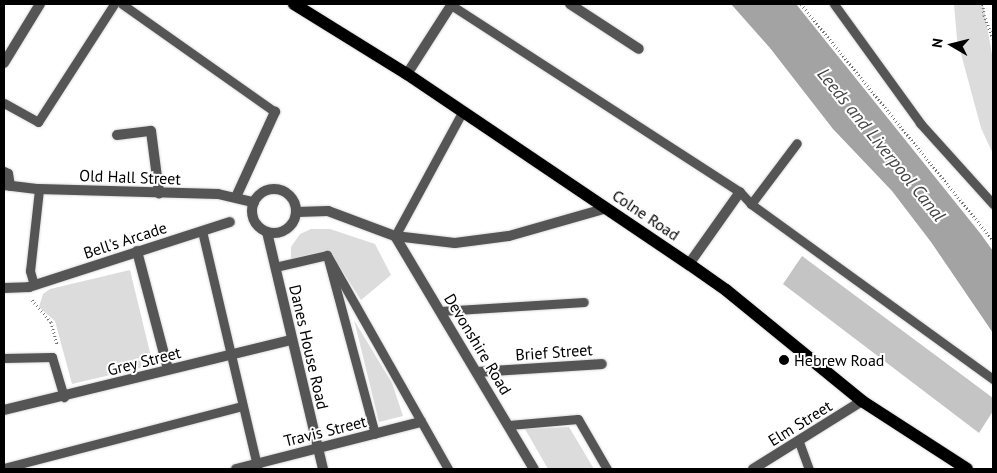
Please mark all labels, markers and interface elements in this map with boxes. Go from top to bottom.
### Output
north arrow [927,20,977,70]
text: N [928,37,947,49]
water label: Leeds and Liverpool Canal [812,64,950,226]
street label: Old Hall Street [79,166,181,188]
street label: Colne Road [609,186,683,244]
street label: Bell's Arcade [81,217,169,263]
street label: Danes House Road [285,283,333,411]
street label: Devonshire Road [440,290,516,398]
street label: Brief Street [515,340,593,364]
street label: Grey Street [105,343,183,379]
place label: Hebrew Road [794,350,885,370]
marker: Hebrew Road [778,354,790,366]
street label: Elm Street [765,396,835,450]
street label: Travis Street [282,411,368,451]

